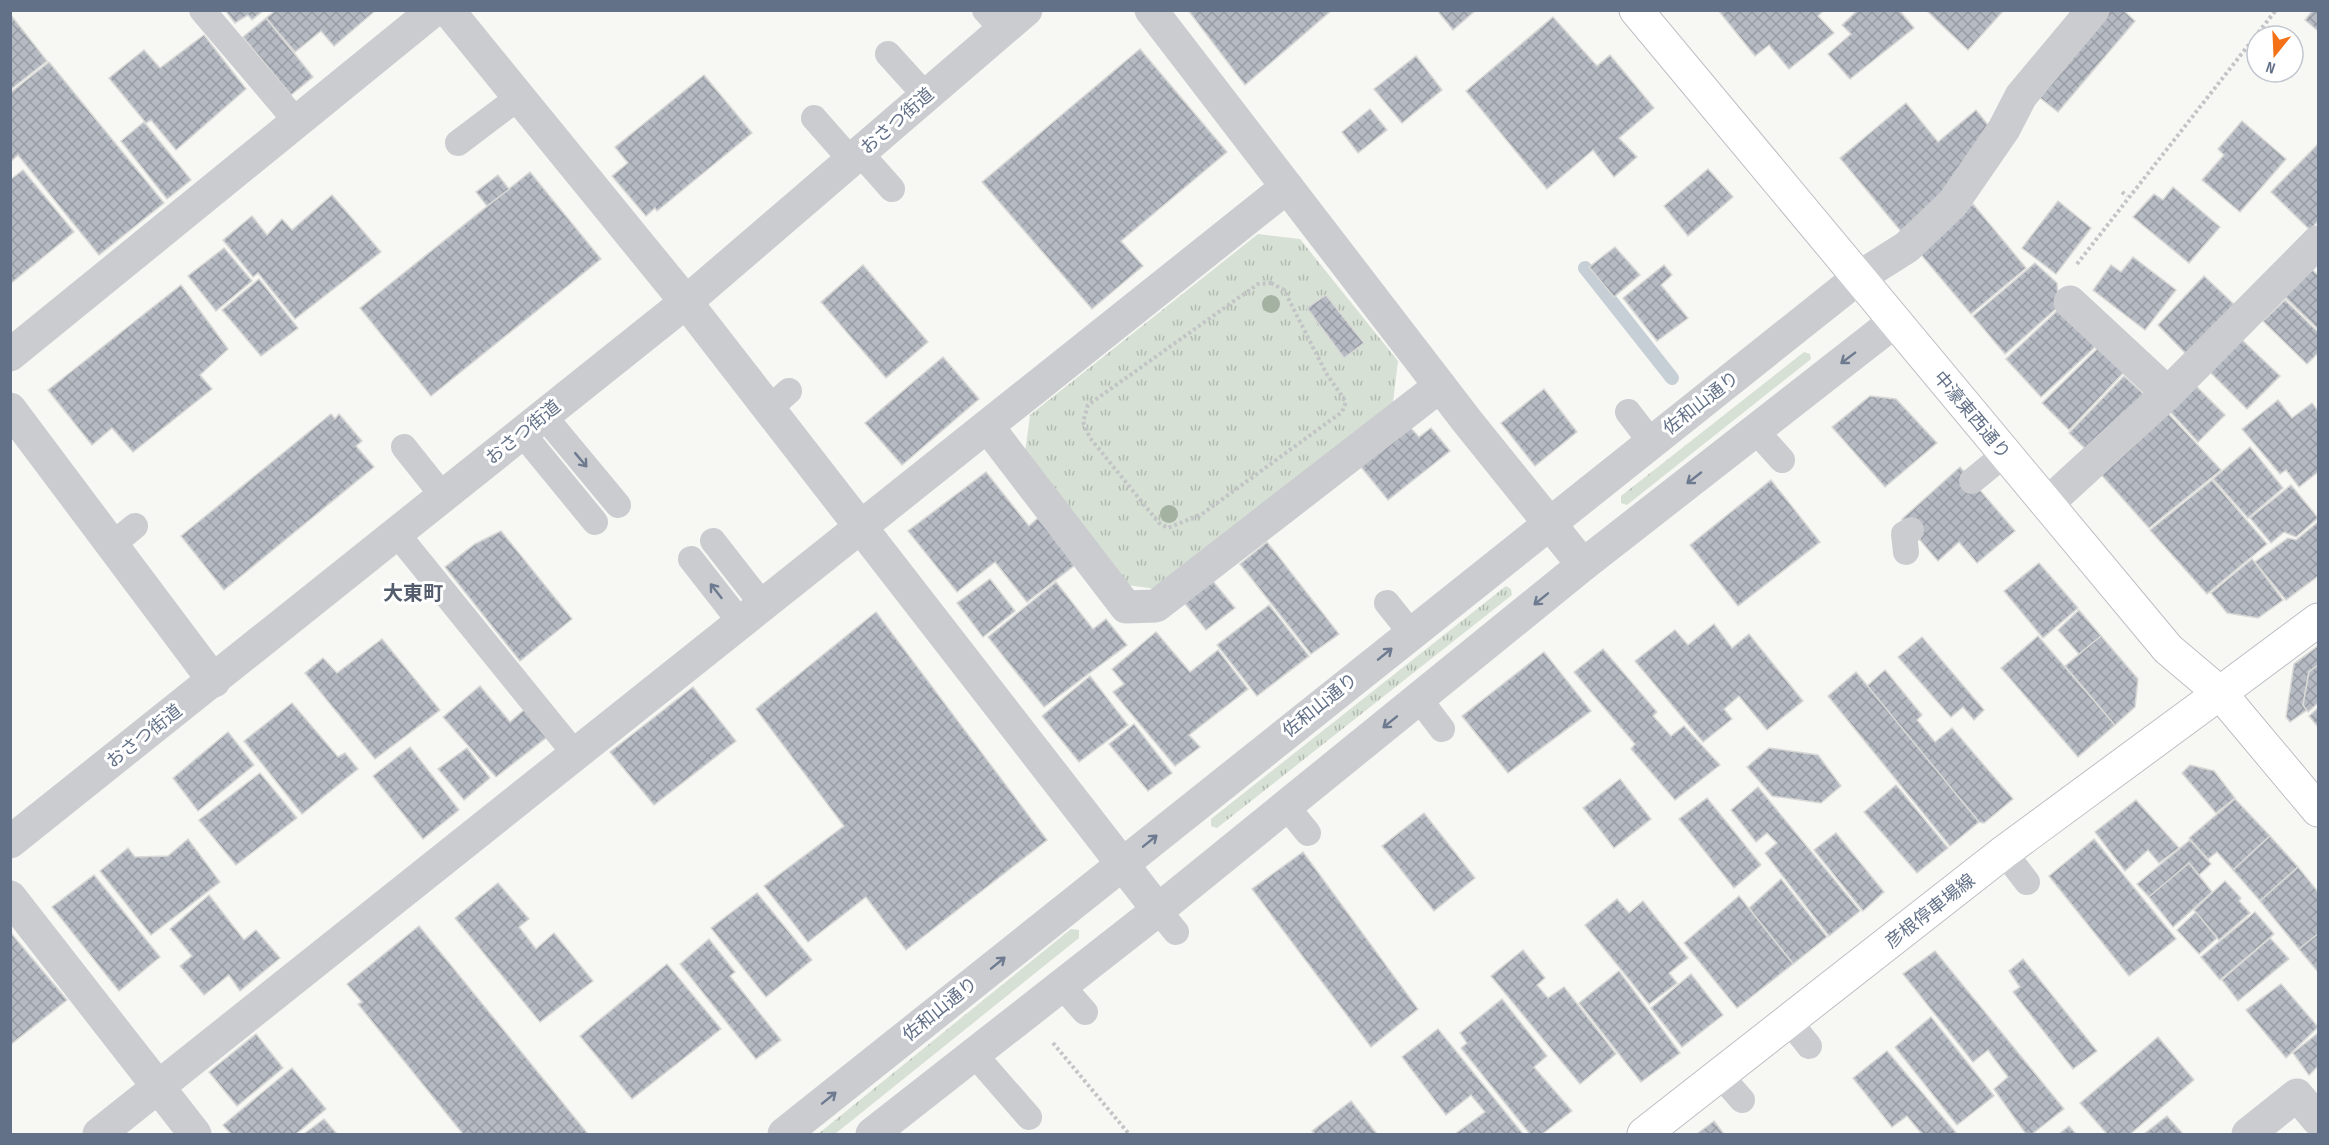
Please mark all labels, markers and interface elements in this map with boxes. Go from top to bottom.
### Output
north arrow [2245,24,2305,84]
text: N [2264,56,2278,77]
street label: おさつ街道 [856,84,938,159]
one-way arrow [1840,352,1856,364]
street label: 佐和山通り [1659,367,1743,439]
street label: 中濠東西通り [1929,367,2014,463]
street label: おさつ街道 [482,396,565,469]
one-way arrow [574,452,587,468]
one-way arrow [1686,472,1702,485]
district label: 大東町 [383,582,443,606]
one-way arrow [709,583,722,599]
one-way arrow [1534,593,1550,606]
one-way arrow [1376,647,1392,660]
street label: 佐和山通り [1279,669,1362,742]
street label: おさつ街道 [102,700,186,772]
one-way arrow [1382,716,1398,729]
one-way arrow [1142,834,1158,847]
street label: 彦根停車場線 [1881,870,1979,953]
one-way arrow [990,956,1006,969]
street label: 佐和山通り [899,973,982,1046]
one-way arrow [821,1091,837,1104]

